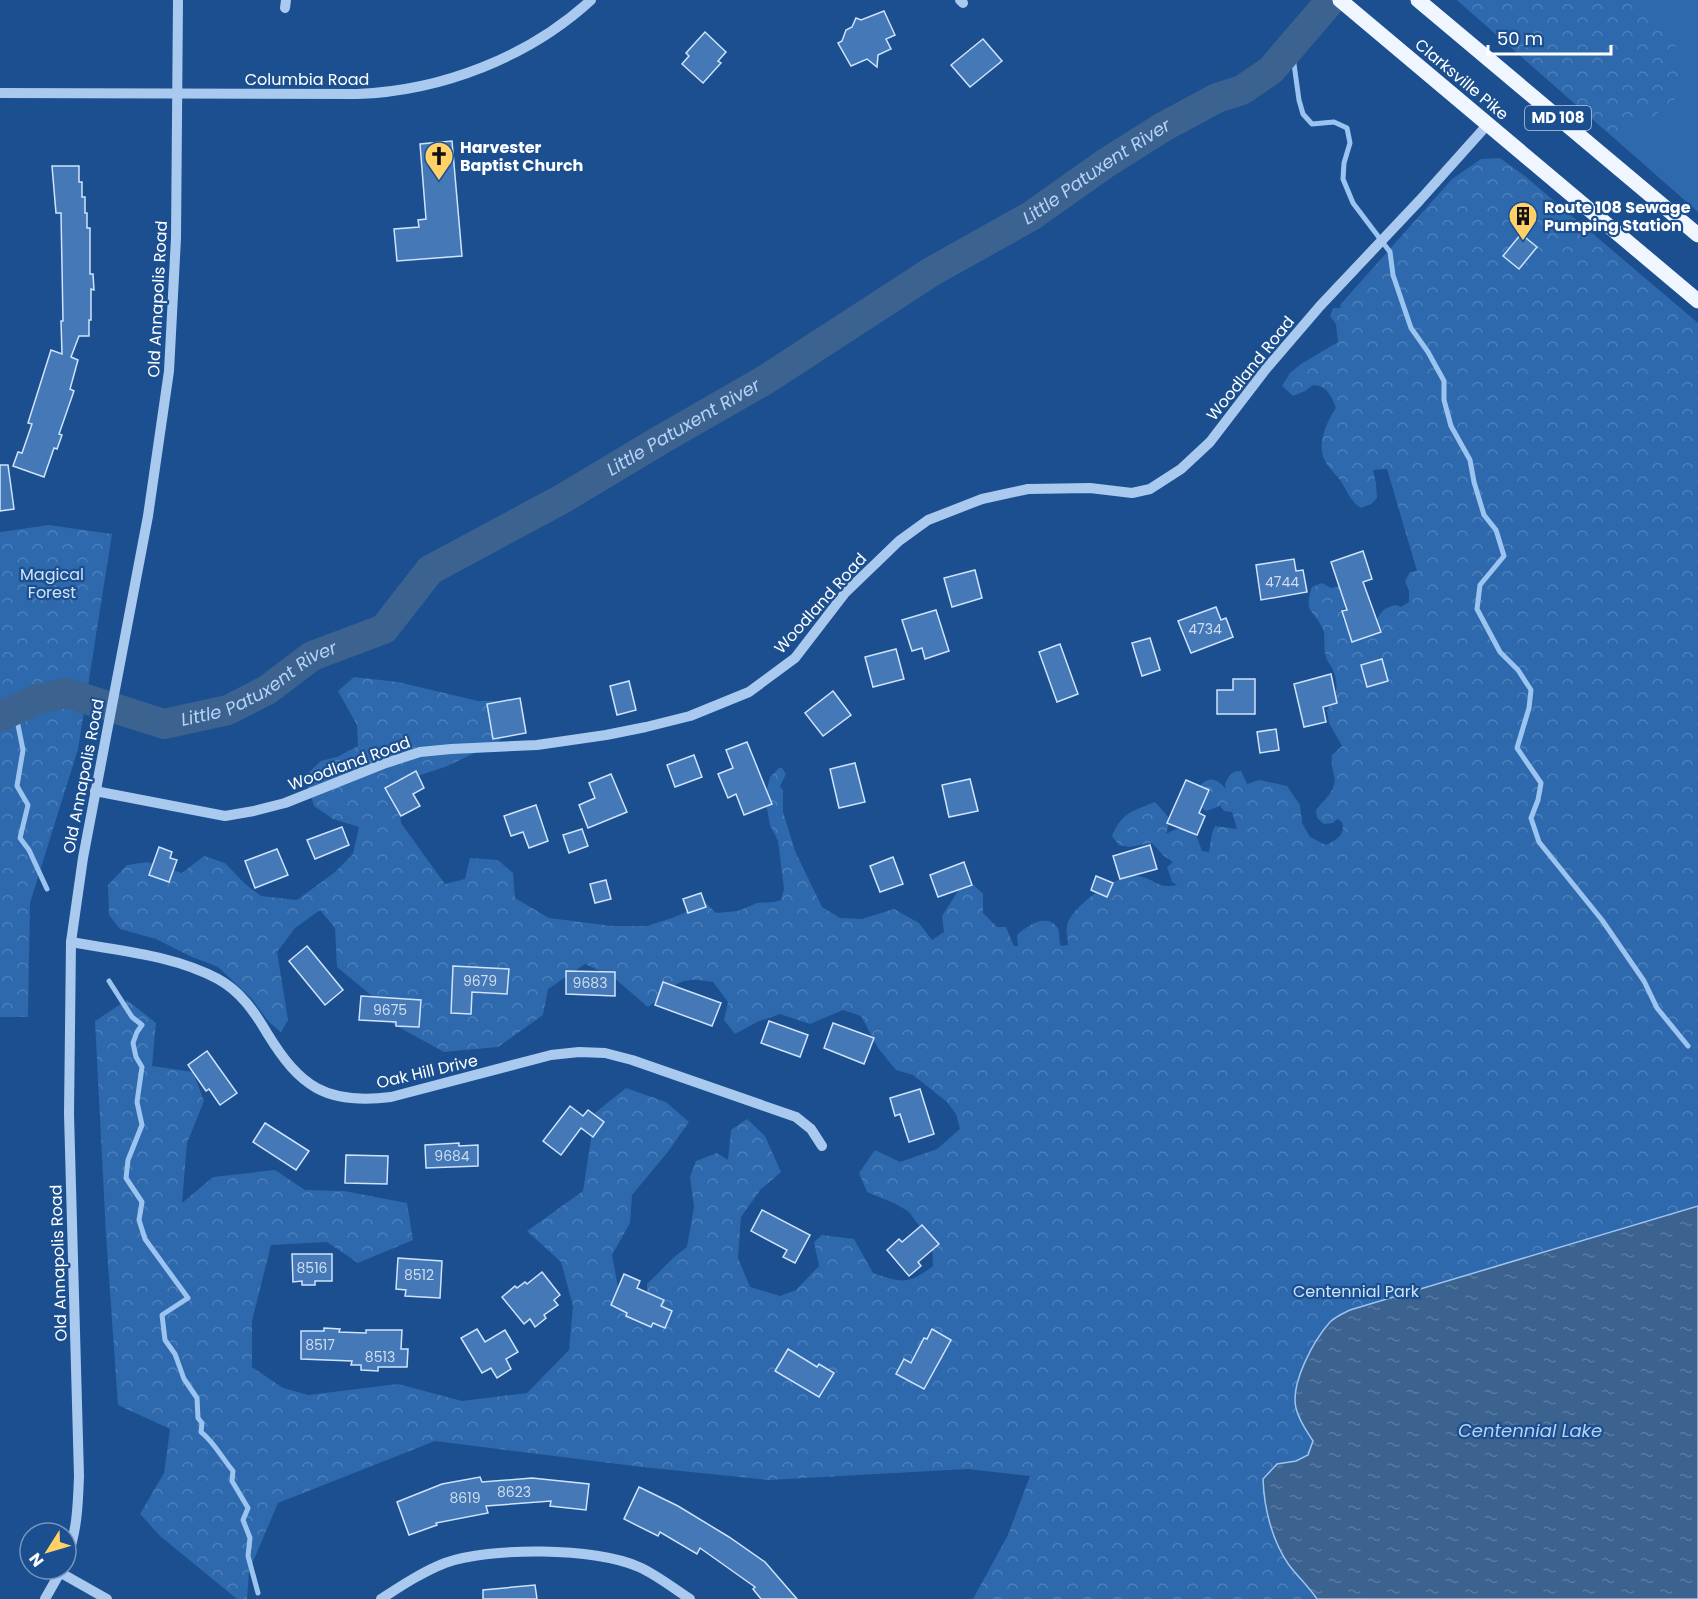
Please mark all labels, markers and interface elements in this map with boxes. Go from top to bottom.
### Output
scale bar [1488,18,1611,56]
text: 50 m [1497,26,1543,51]
street label: Clarksville Pike [1410,33,1514,126]
street label: Columbia Road [245,68,369,91]
road number: MD 108 [1525,106,1591,130]
water label: Little Patuxent River [1018,112,1176,230]
place label: Harvester Baptist Church [460,136,583,177]
church icon: Harvester Baptist Church [423,140,455,182]
place label: Route 108 Sewage Pumping Station [1544,196,1691,237]
building icon: Route 108 Sewage Pumping Station [1507,200,1539,242]
street label: Old Annapolis Road [142,220,173,378]
street label: Woodland Road [1201,311,1300,426]
water label: Little Patuxent River [602,372,766,481]
street label: Woodland Road [769,548,872,659]
park label: Magical Forest [20,563,84,604]
house number: 4744 [1265,572,1299,592]
house number: 4734 [1188,619,1222,639]
water label: Little Patuxent River [178,634,341,732]
street label: Old Annapolis Road [57,697,110,855]
street label: Woodland Road [285,731,414,796]
house number: 9679 [463,971,497,991]
house number: 9683 [573,973,607,993]
house number: 9675 [373,1000,407,1020]
street label: Oak Hill Drive [374,1049,480,1094]
house number: 9684 [434,1146,470,1166]
street label: Old Annapolis Road [44,1184,73,1342]
house number: 8516 [297,1258,328,1278]
house number: 8512 [404,1265,434,1285]
park label: Centennial Park [1293,1280,1420,1303]
house number: 8517 [305,1335,335,1355]
house number: 8513 [365,1347,395,1367]
water label: Centennial Lake [1458,1418,1602,1443]
house number: 8623 [497,1482,531,1502]
house number: 8619 [449,1488,481,1508]
north arrow [18,1521,78,1581]
text: N [24,1548,49,1571]

